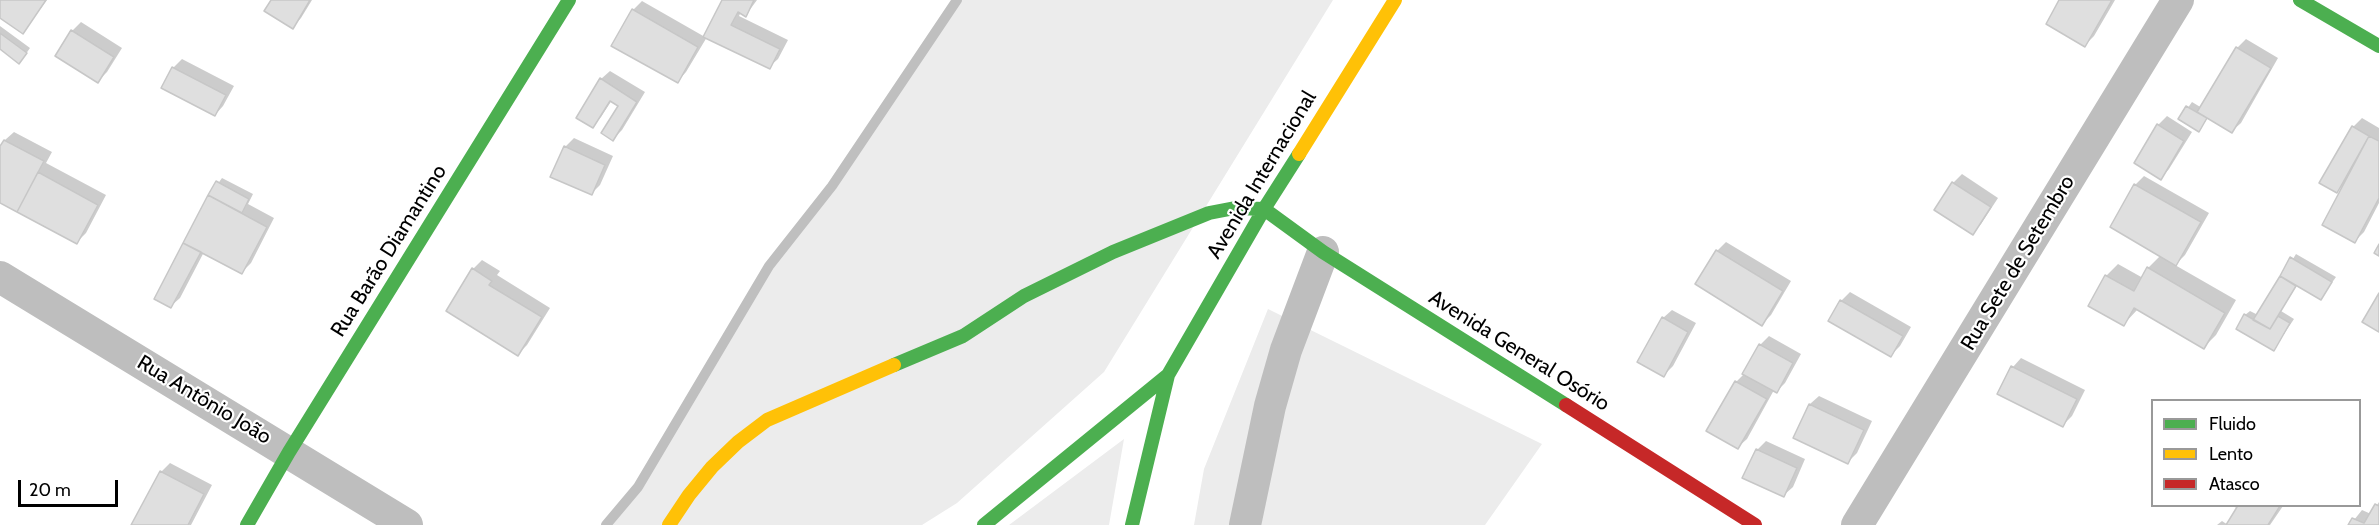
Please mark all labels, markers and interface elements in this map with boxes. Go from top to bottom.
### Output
street label: Avenida Internacional [1202,87,1322,263]
street label: Rua Barão Diamantino [326,160,452,342]
street label: Rua Sete de Setembro [1956,171,2080,355]
street label: Avenida General Osório [1424,285,1614,417]
street label: Rua Antônio João [132,350,276,450]
legend [2151,399,2361,507]
text: Fluido [2209,413,2256,435]
text: Lento [2209,443,2253,465]
scale bar [21,468,122,506]
text: Atasco [2209,473,2260,495]
text: 20 m [29,479,71,501]

